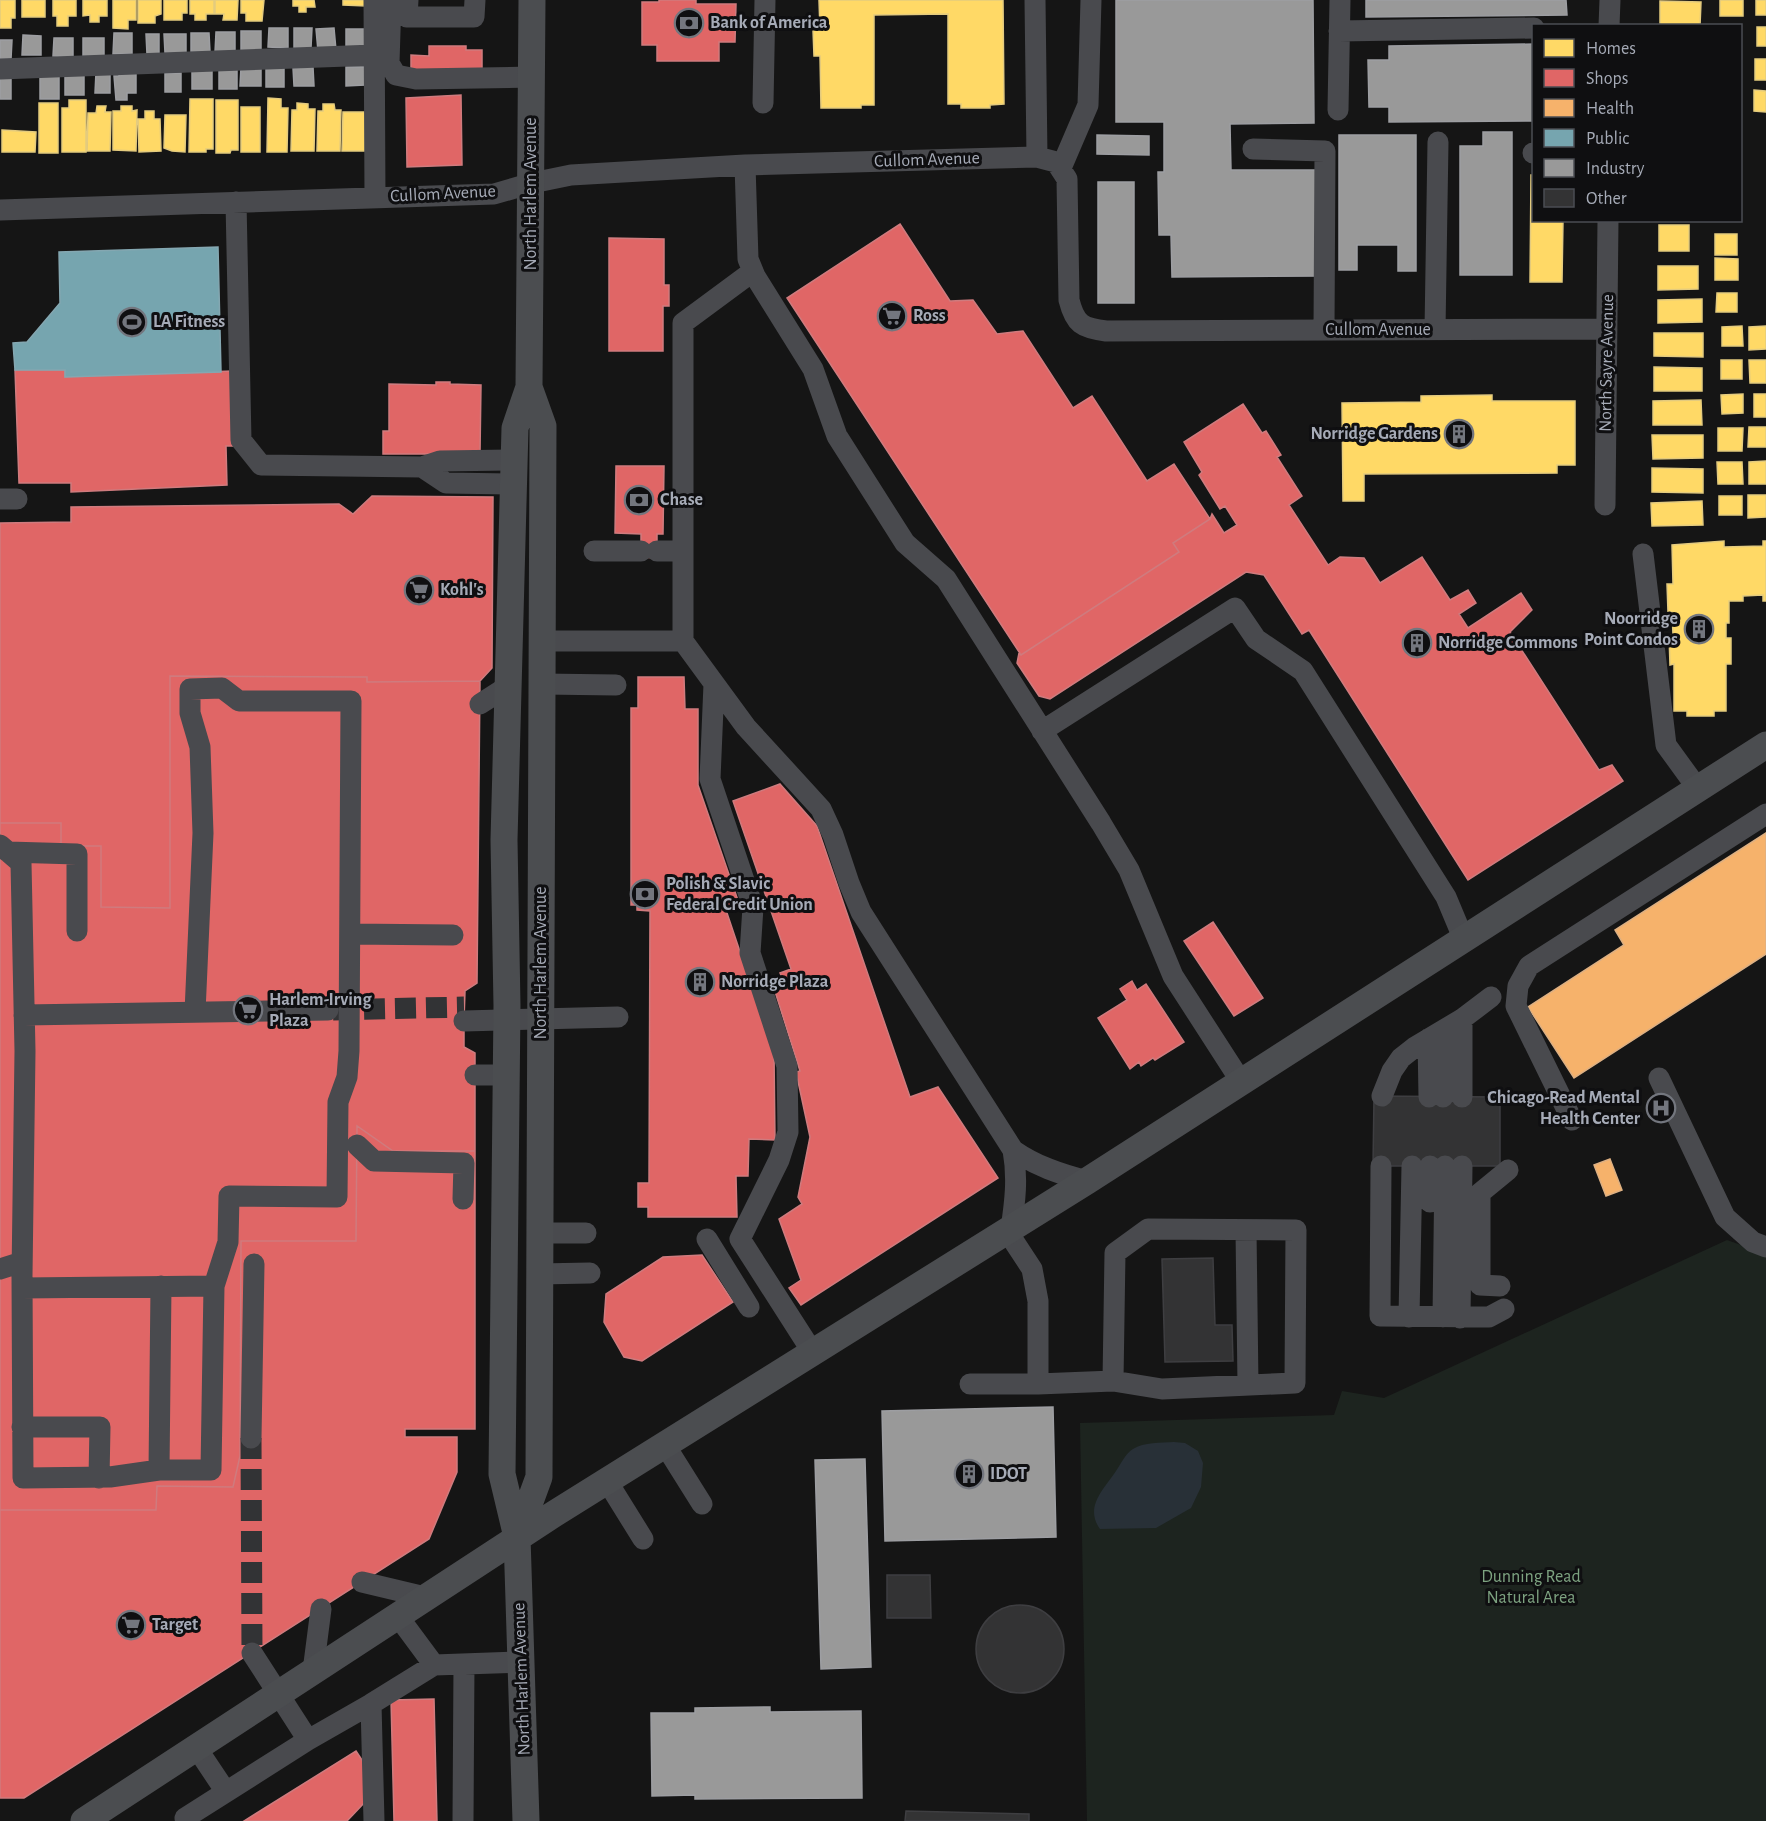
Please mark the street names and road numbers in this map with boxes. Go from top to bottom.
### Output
street label: North Harlem Avenue [522,118,540,270]
street label: Cullom Avenue [874,149,980,171]
street label: Cullom Avenue [390,182,496,206]
street label: North Sayre Avenue [1597,294,1617,432]
street label: Cullom Avenue [1325,321,1431,339]
street label: North Harlem Avenue [532,887,550,1039]
street label: North Harlem Avenue [510,1602,534,1756]

